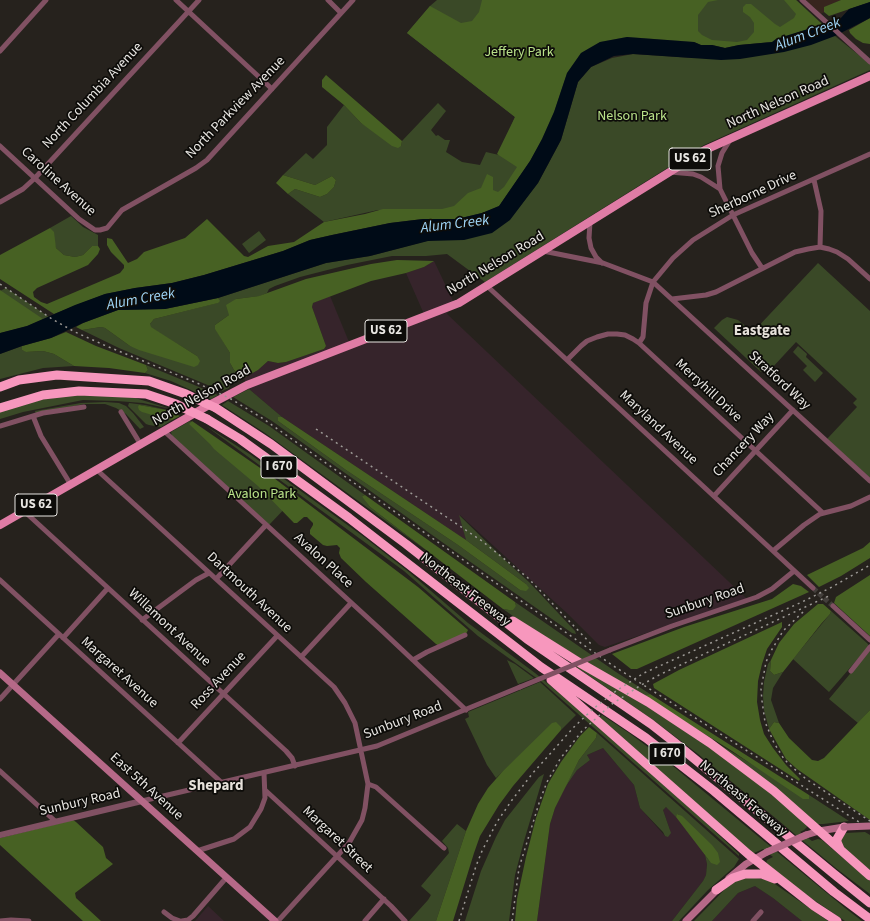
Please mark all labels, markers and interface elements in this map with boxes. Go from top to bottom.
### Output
water label: Alum Creek [773,14,843,56]
street label: North Columbia Avenue [39,39,147,153]
park label: Jeffery Park [484,45,554,61]
street label: North Parkview Avenue [183,53,289,163]
street label: North Nelson Road [724,73,832,133]
park label: Nelson Park [597,109,667,125]
street label: Caroline Avenue [17,144,99,220]
road number: US 62 [669,148,711,170]
street label: Sherborne Drive [706,167,800,223]
water label: Alum Creek [420,212,490,238]
street label: North Nelson Road [444,228,548,300]
water label: Alum Creek [105,285,177,315]
road number: US 62 [365,320,407,342]
district label: Eastgate [734,323,790,341]
street label: Stratford Way [744,348,814,414]
street label: Merryhill Drive [671,356,745,426]
street label: North Nelson Road [150,362,254,430]
street label: Maryland Avenue [615,387,701,469]
street label: Chancery Way [710,409,778,481]
road number: I 670 [261,456,297,478]
park label: Avalon Park [228,487,296,503]
road number: US 62 [15,494,57,516]
street label: Avalon Place [290,530,356,592]
street label: Dartmouth Avenue [203,549,295,637]
street label: Northeast Freeway [417,550,513,630]
street label: Sunbury Road [663,581,747,623]
street label: Willamont Avenue [124,586,214,670]
street label: Margaret Avenue [77,634,161,712]
street label: Ross Avenue [188,649,250,713]
street label: Sunbury Road [361,698,445,744]
road number: I 670 [649,743,685,765]
street label: East 5th Avenue [106,750,186,824]
street label: Northeast Freeway [696,757,790,841]
district label: Shepard [188,778,244,796]
street label: Sunbury Road [38,786,122,820]
street label: Margaret Street [298,803,376,877]

